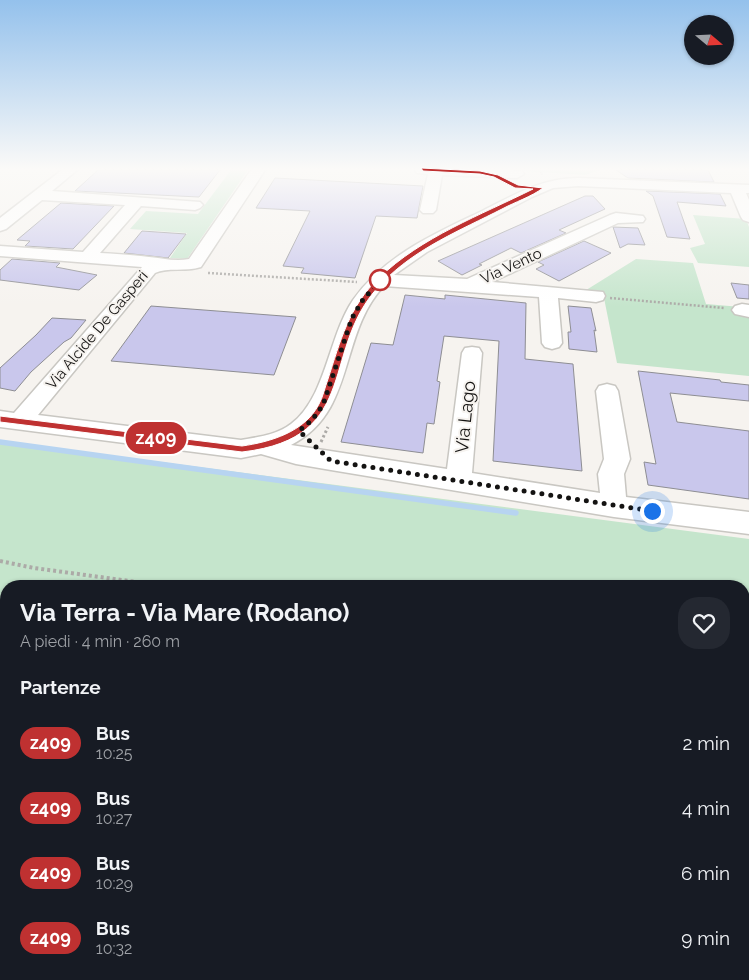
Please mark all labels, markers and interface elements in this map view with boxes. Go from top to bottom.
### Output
north arrow [684,15,734,65]
map controls [684,15,734,65]
street label: Via Vento [478,244,545,288]
street label: Via Alcide De Gasperi [42,267,152,393]
unlabelled marker [369,269,391,291]
street label: Via Lago [451,379,479,454]
line badge: z409 [121,422,191,454]
text: z409 [136,427,176,448]
your location [640,499,665,524]
button: heart [678,597,730,649]
text: Via Terra - Via Mare (Rodano) [20,598,349,627]
text: A piedi · 4 min · 260 m [20,632,180,651]
text: Partenze [20,676,101,698]
text: Bus [96,722,130,744]
text: z409 [30,732,71,753]
text: 2 min [683,732,730,754]
text: 10:25 [96,744,133,763]
text: Bus [96,787,130,809]
text: z409 [30,797,71,818]
text: 4 min [682,797,730,819]
text: 10:27 [96,809,132,828]
text: Bus [96,852,130,874]
text: z409 [30,862,71,883]
text: 6 min [681,862,730,884]
text: 10:29 [96,874,133,893]
text: Bus [96,917,130,939]
text: z409 [30,927,71,948]
text: 9 min [681,927,730,949]
text: 10:32 [96,939,132,958]

